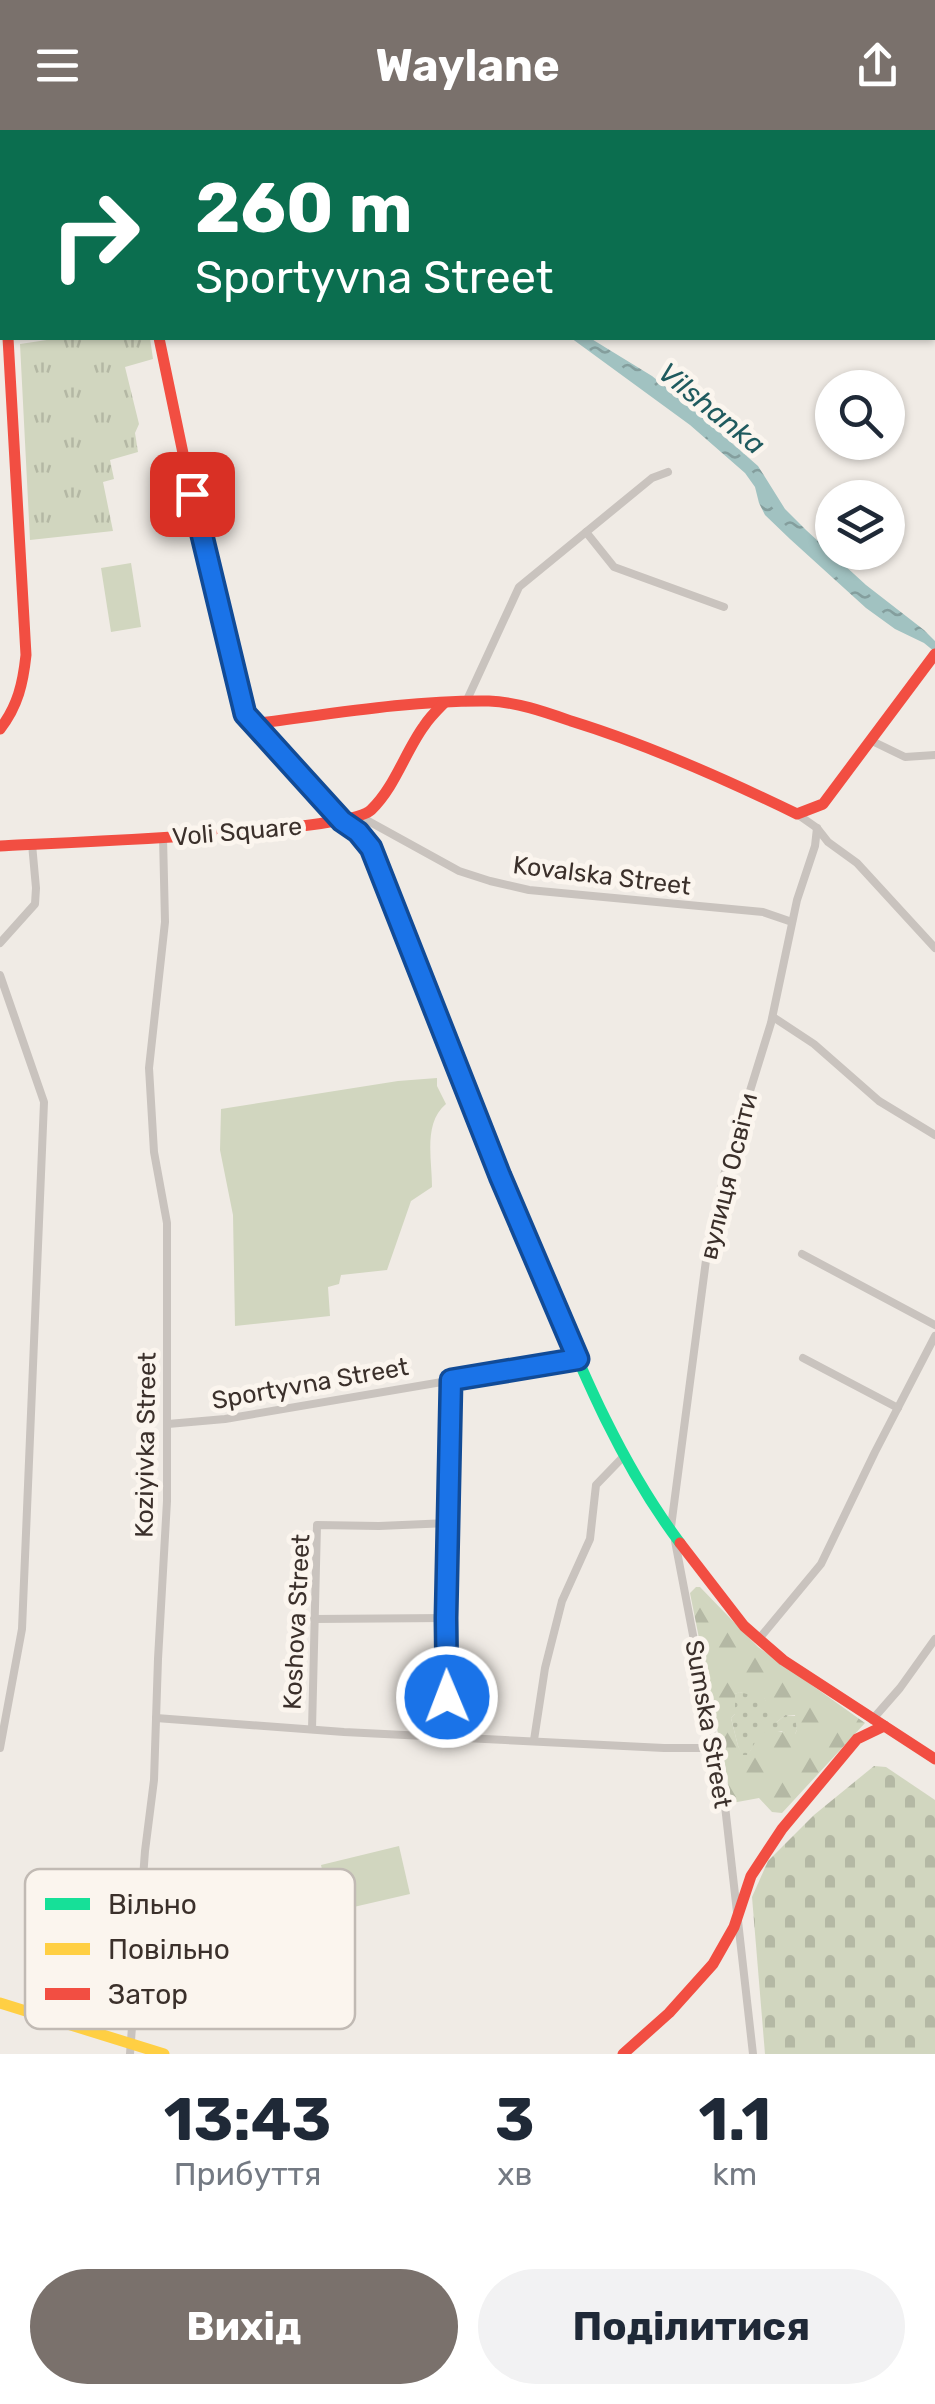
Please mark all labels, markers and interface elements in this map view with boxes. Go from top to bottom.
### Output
icon: menu [30,38,85,93]
icon: share [850,38,905,93]
text: Waylane [375,39,560,92]
text: 260 m [195,167,413,250]
icon: right [30,170,160,300]
text: Sportyvna Street [195,251,553,304]
water label: Vilshanka [652,355,772,461]
map controls [815,370,905,570]
button: search [815,370,905,460]
pin [150,452,235,537]
icon: arrive [165,467,220,522]
button: layers [815,480,905,570]
street label: Voli Square [171,811,303,852]
street label: Kovalska Street [511,850,693,901]
street label: вулиця Освіти [694,1090,763,1262]
street label: Koziyivka Street [129,1352,162,1538]
street label: Sportyvna Street [210,1352,411,1415]
street label: Koshova Street [277,1533,316,1711]
street label: Sumska Street [679,1638,738,1811]
position arrow [395,1645,499,1749]
legend [25,1869,355,2029]
text: Вільно [108,1888,197,1921]
text: Повільно [108,1933,230,1966]
text: Затор [108,1978,188,2011]
text: 13:43 [164,2084,331,2155]
text: 3 [495,2084,535,2155]
text: 1.1 [698,2084,771,2155]
text: Прибуття [174,2155,321,2193]
text: хв [497,2155,532,2193]
text: km [712,2155,757,2193]
button: Вихід [30,2269,458,2384]
button: Поділитися [478,2269,905,2384]

